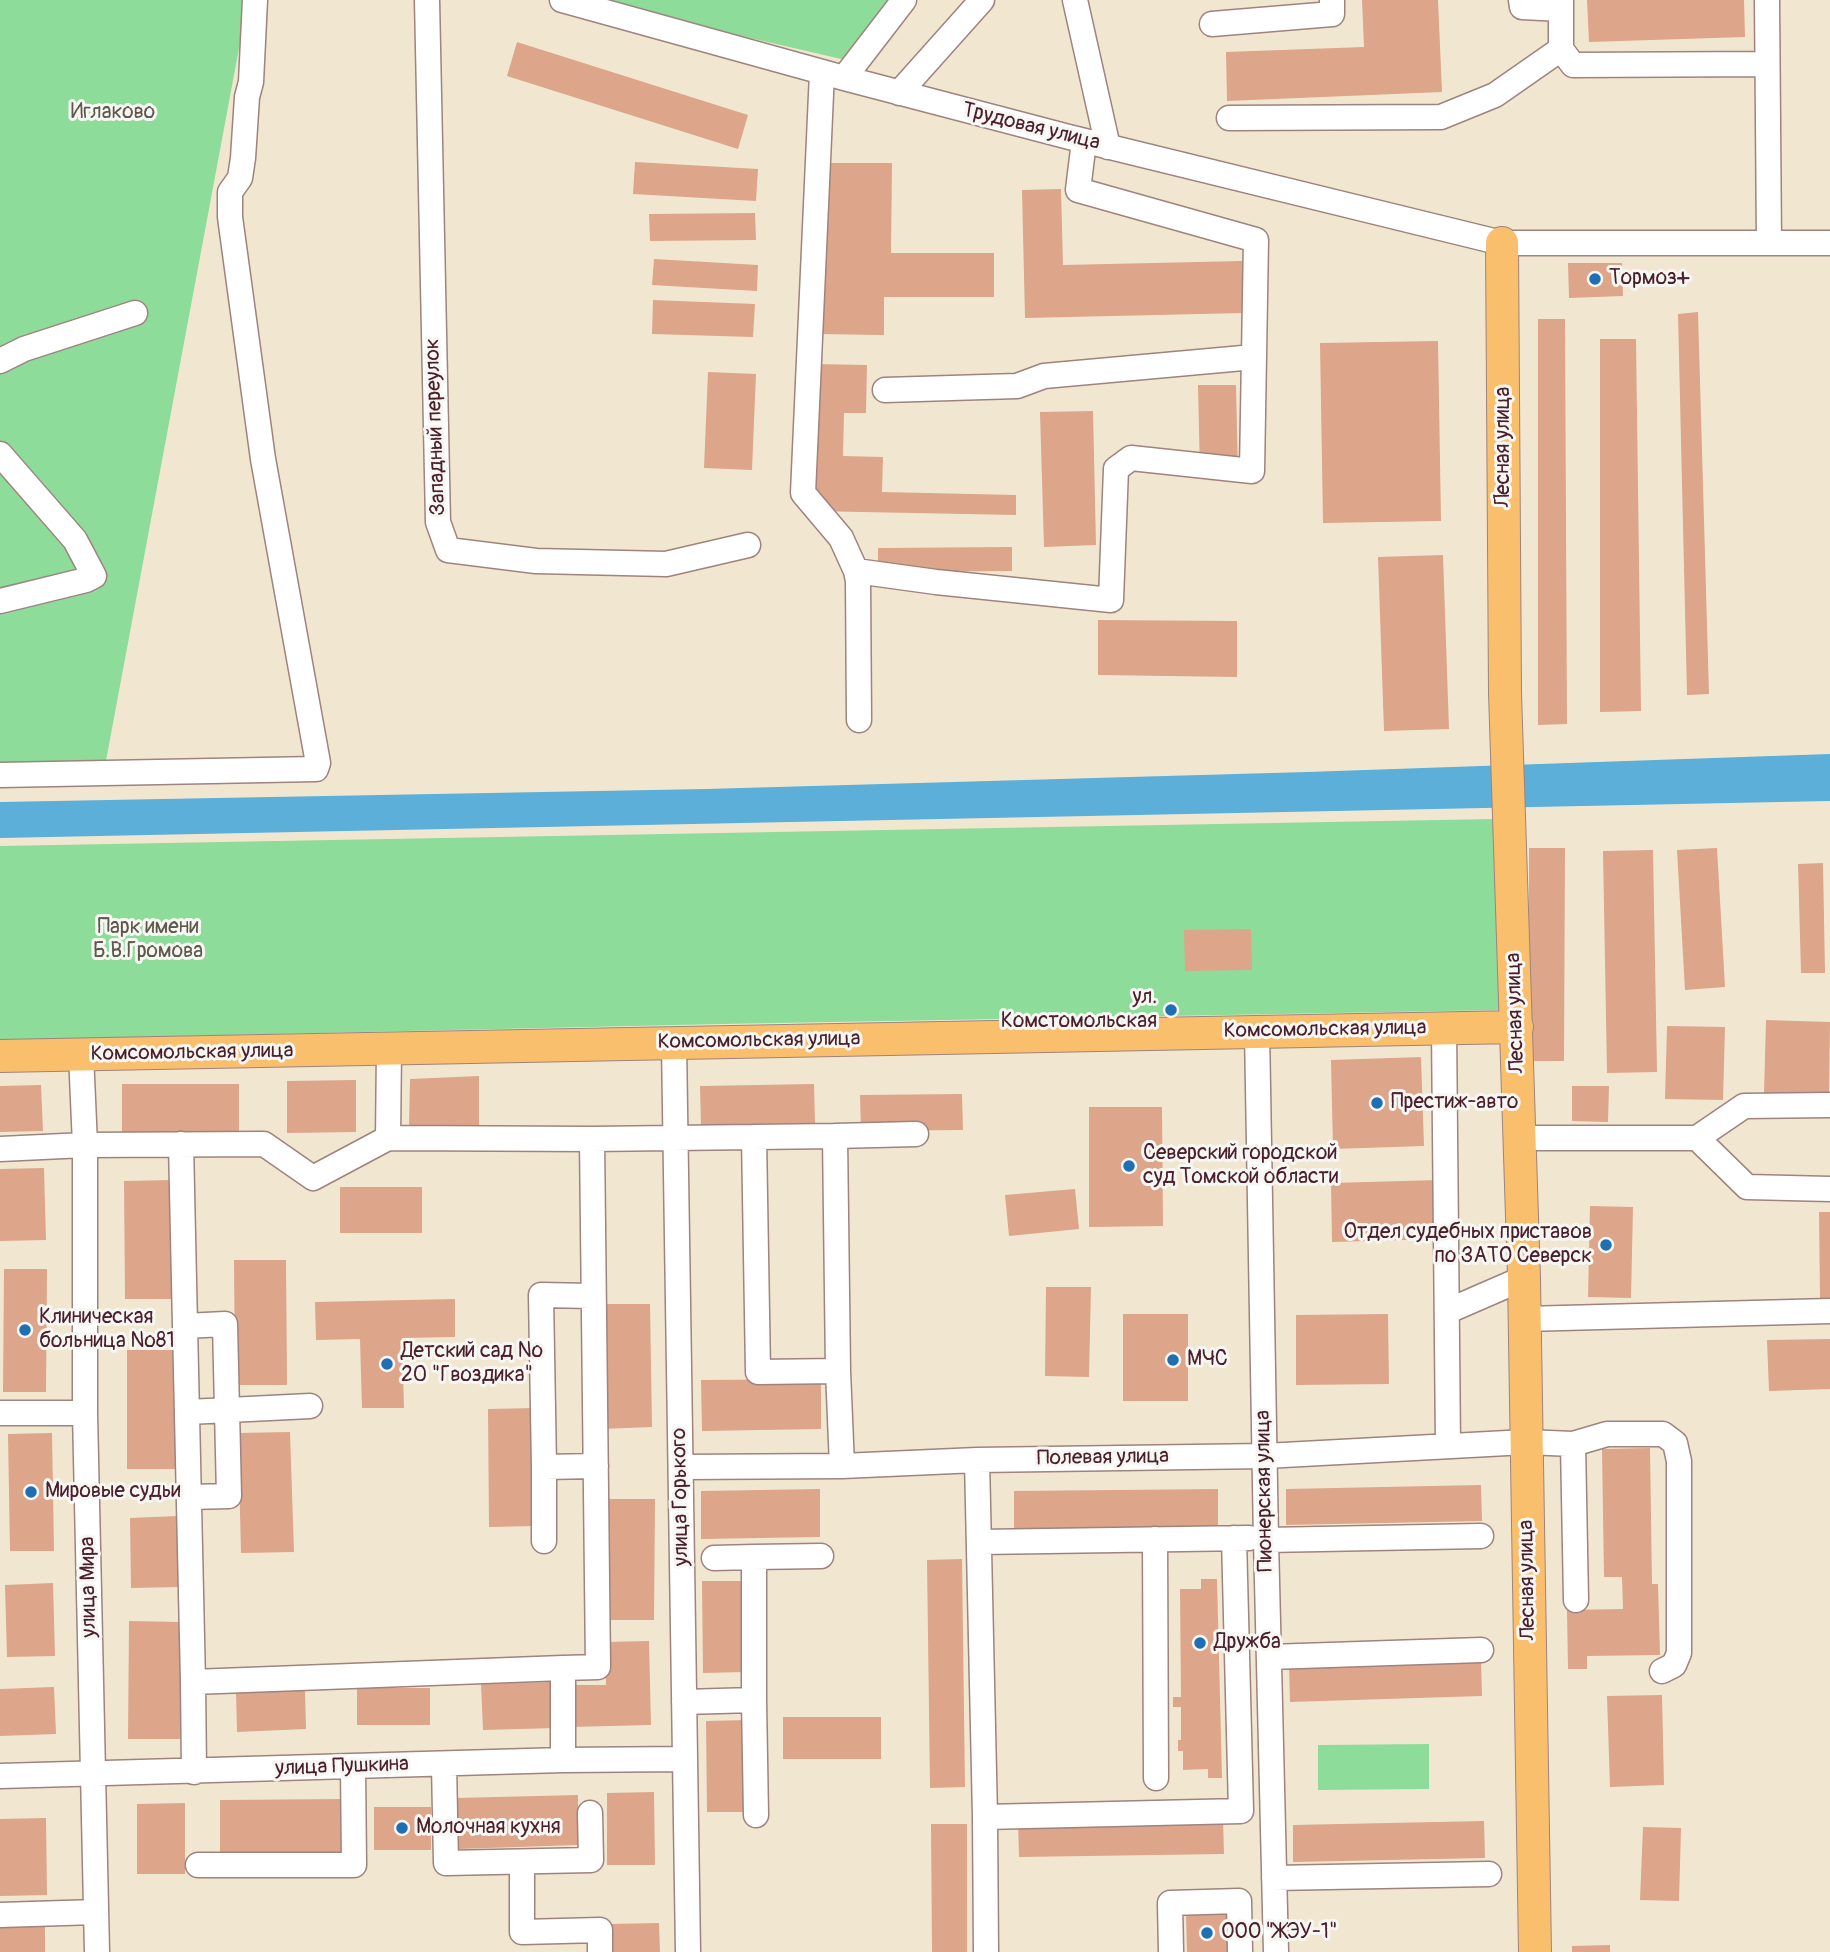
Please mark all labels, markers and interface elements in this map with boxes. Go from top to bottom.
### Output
street label: Трудовая улица [959,98,1103,156]
park label: Иглаково [71,100,155,126]
place label: Тормоз+ [1609,266,1689,292]
marker: Тормоз+ [1587,271,1603,287]
street label: Западный переулок [420,338,452,516]
street label: Лесная улица [1491,387,1517,507]
park label: Парк имени Б.В.Громова [93,915,203,965]
street label: Лесная улица [1501,952,1531,1074]
place label: ул. Комстомольская [1001,985,1157,1035]
marker: ул. Комстомольская [1163,1002,1179,1018]
street label: Комсомольская улица [1223,1016,1427,1044]
street label: Комсомольская улица [657,1027,861,1055]
street label: Комсомольская улица [90,1039,294,1067]
place label: Престиж-авто [1391,1090,1518,1116]
marker: Престиж-авто [1369,1095,1385,1111]
place label: Северский городской суд Томской области [1143,1141,1338,1191]
marker: Северский городской суд Томской области [1121,1158,1137,1174]
place label: Отдел судебных приставов по ЗАТО Северск [1343,1220,1592,1270]
marker: Отдел судебных приставов по ЗАТО Северск [1598,1237,1614,1253]
place label: Клиническая больница №81 [39,1305,175,1355]
marker: Клиническая больница №81 [17,1322,33,1338]
place label: Детский сад № 20 "Гвоздика" [401,1339,543,1389]
place label: МЧС [1187,1347,1228,1373]
marker: МЧС [1165,1352,1181,1368]
marker: Детский сад № 20 "Гвоздика" [379,1356,395,1372]
street label: Пионерская улица [1251,1410,1279,1572]
street label: улица Горького [667,1428,695,1566]
street label: Полевая улица [1037,1444,1169,1472]
place label: Мировые судьи [45,1479,181,1505]
marker: Мировые судьи [23,1484,39,1500]
street label: Лесная улица [1514,1519,1542,1641]
street label: улица Мира [76,1536,102,1638]
place label: Дружба [1214,1630,1281,1656]
marker: Дружба [1192,1635,1208,1651]
street label: улица Пушкина [275,1752,409,1782]
place label: Молочная кухня [416,1815,561,1841]
marker: Молочная кухня [394,1820,410,1836]
place label: ООО "ЖЭУ-1" [1221,1920,1338,1946]
marker: ООО "ЖЭУ-1" [1199,1925,1215,1941]

